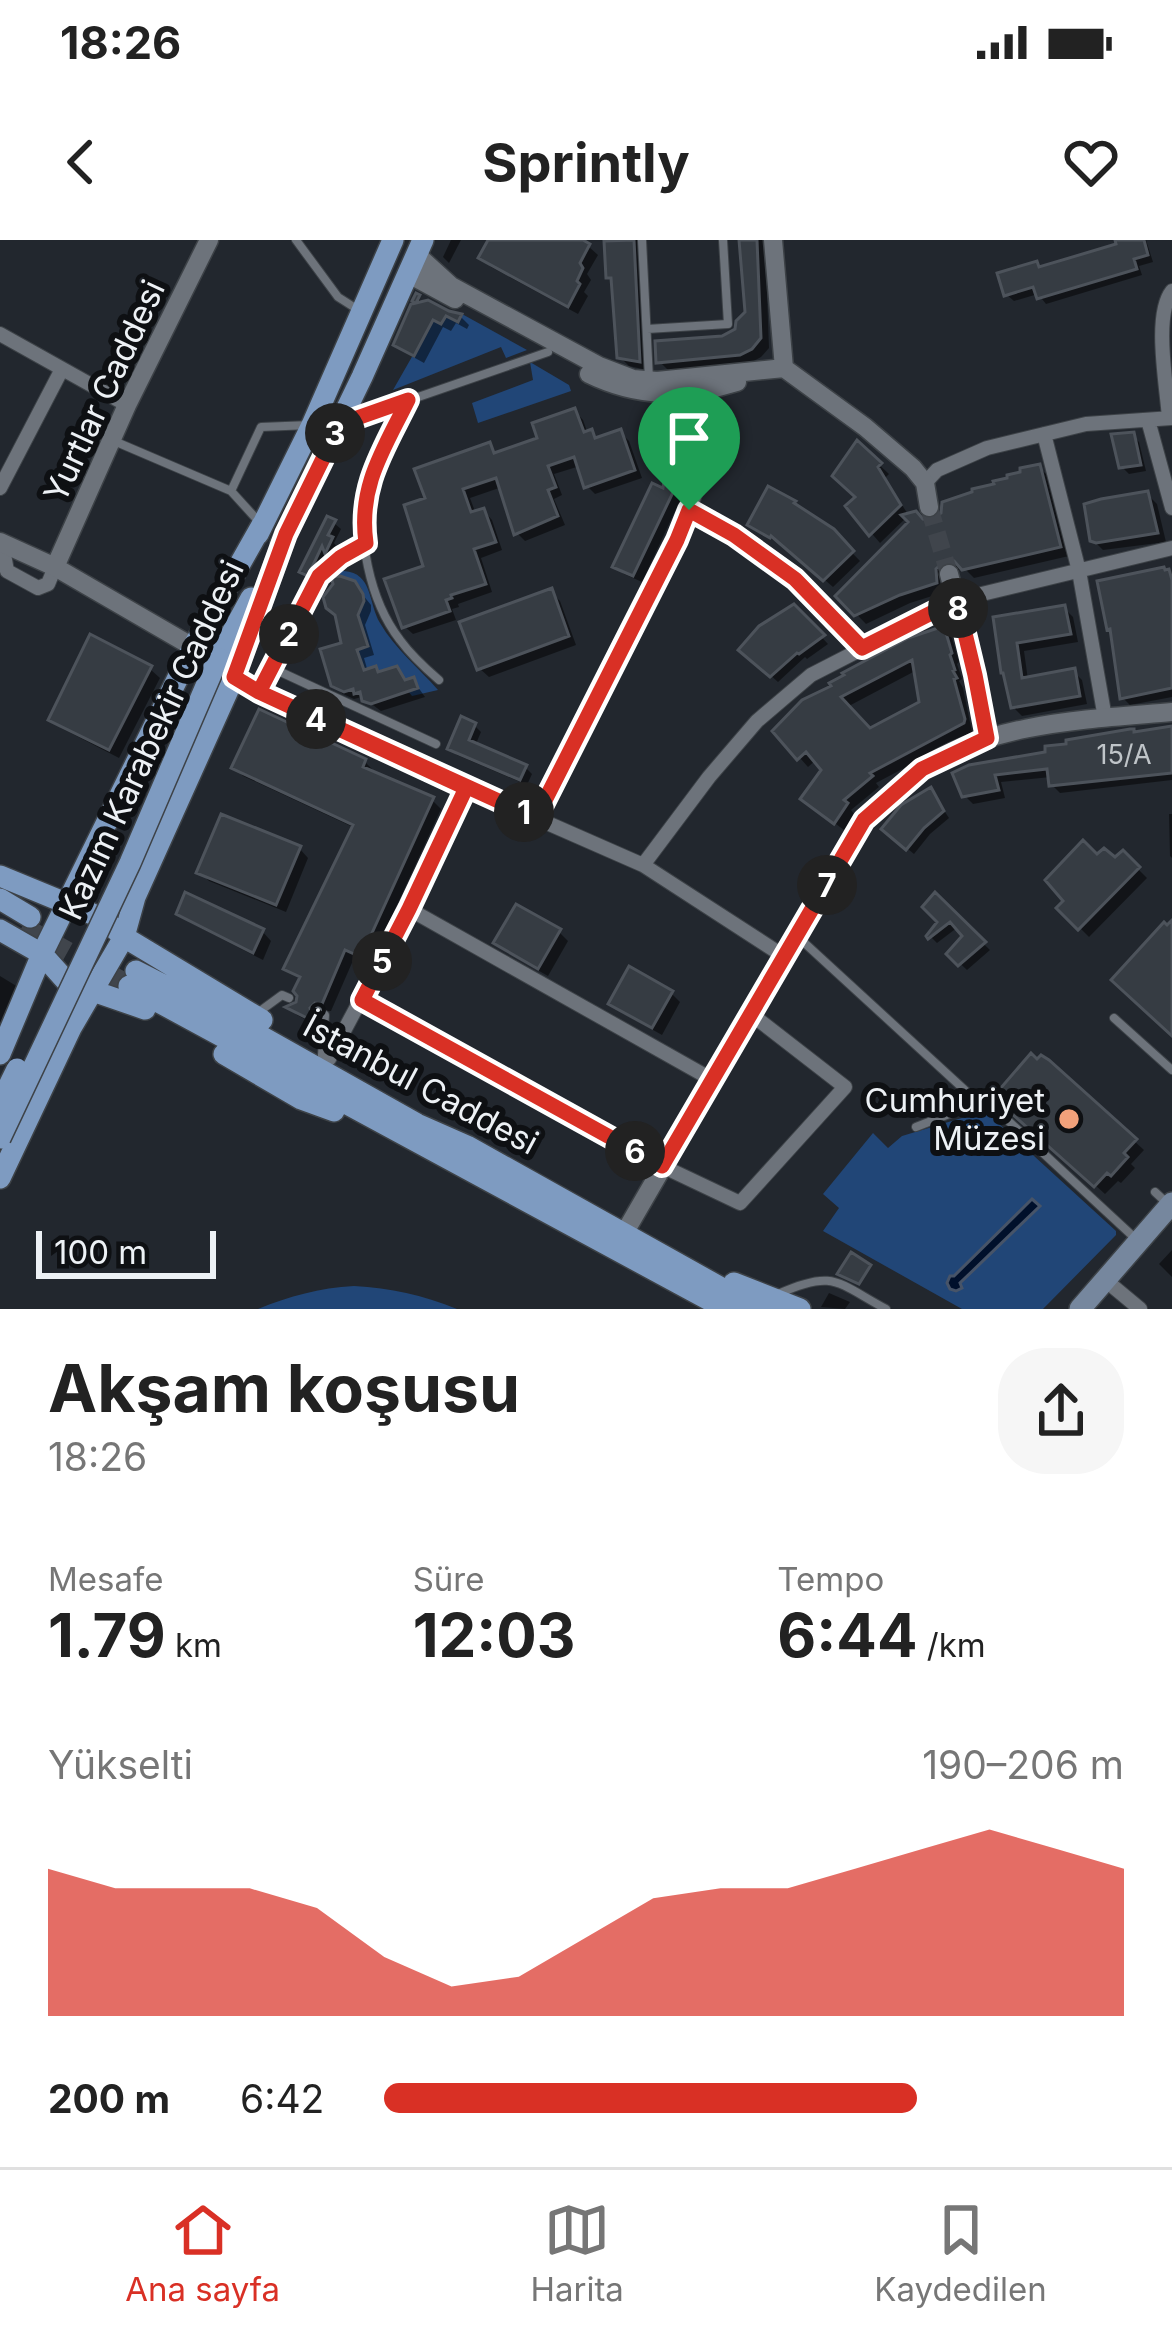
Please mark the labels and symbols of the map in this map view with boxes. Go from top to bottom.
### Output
street label: Yurtlar Caddesi [35,274,173,508]
pin [638,387,740,510]
pin: 3 [305,403,365,463]
street label: Kazım Karabekir Caddesi [50,554,252,926]
pin: 8 [928,578,988,638]
pin: 2 [259,604,319,664]
pin: 4 [286,689,346,749]
house number: 15/A [1096,738,1152,771]
pin: 1 [494,782,554,842]
pin: 7 [797,855,857,915]
pin: 5 [352,931,412,991]
street label: İstanbul Caddesi [297,1005,545,1163]
place label: Cumhuriyet Müzesi [865,1080,1045,1158]
marker: Cumhuriyet Müzesi [1056,1106,1082,1132]
pin: 6 [605,1121,665,1181]
scale bar [36,1225,216,1278]

